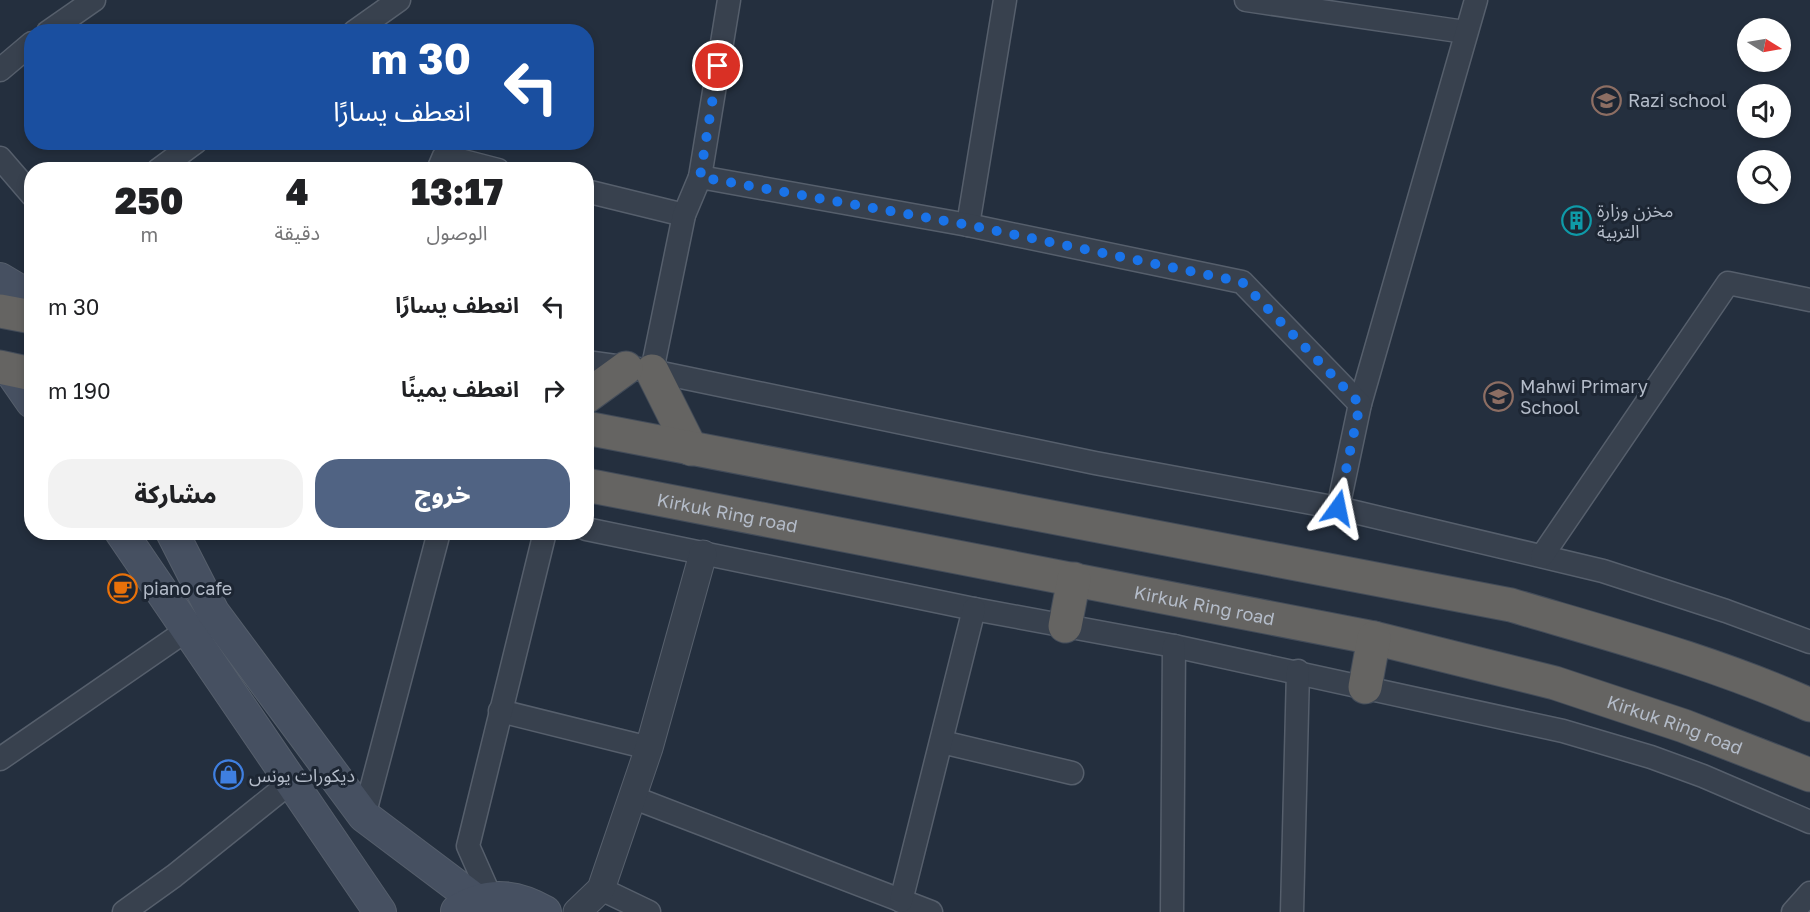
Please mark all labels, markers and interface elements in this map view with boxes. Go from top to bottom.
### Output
north arrow [1737,18,1791,72]
map controls [1737,18,1791,204]
text: 30 m [371,33,471,83]
pin [692,40,743,91]
icon: left [492,48,570,126]
icon: arrive [701,49,734,82]
school or university icon: Razi school [1591,84,1623,116]
button: sound [1737,84,1791,138]
place label: Razi school [1628,89,1727,111]
text: انعطف يسارًا [333,95,471,127]
button: search [1737,150,1791,204]
text: 4 [286,170,309,213]
text: 13:17 [411,170,503,213]
text: 250 [115,179,184,222]
place label: مخزن وزارة التربية [1597,199,1674,243]
building icon: مخزن وزارة التربية [1560,204,1592,236]
text: دقيقة [274,220,320,244]
text: الوصول [427,220,487,244]
text: m [140,222,158,246]
icon: left [537,290,570,323]
text: انعطف يسارًا [395,291,519,318]
text: 30 m [48,293,100,320]
icon: right [537,374,570,407]
text: انعطف يمينًا [401,375,519,402]
place label: Mahwi Primary School [1520,375,1648,418]
text: 190 m [48,377,111,404]
school or university icon: Mahwi Primary School [1483,380,1515,412]
button: مشاركة [48,459,303,528]
button: خروج [315,459,570,528]
position arrow [1306,476,1370,540]
street label: Kirkuk Ring road [655,488,799,537]
cafe icon: piano cafe [106,572,138,604]
place label: piano cafe [143,577,232,599]
street label: Kirkuk Ring road [1132,581,1277,629]
street label: Kirkuk Ring road [1604,690,1746,759]
shop icon: ديكورات يونس [212,759,244,791]
place label: ديكورات يونس [249,764,355,787]

